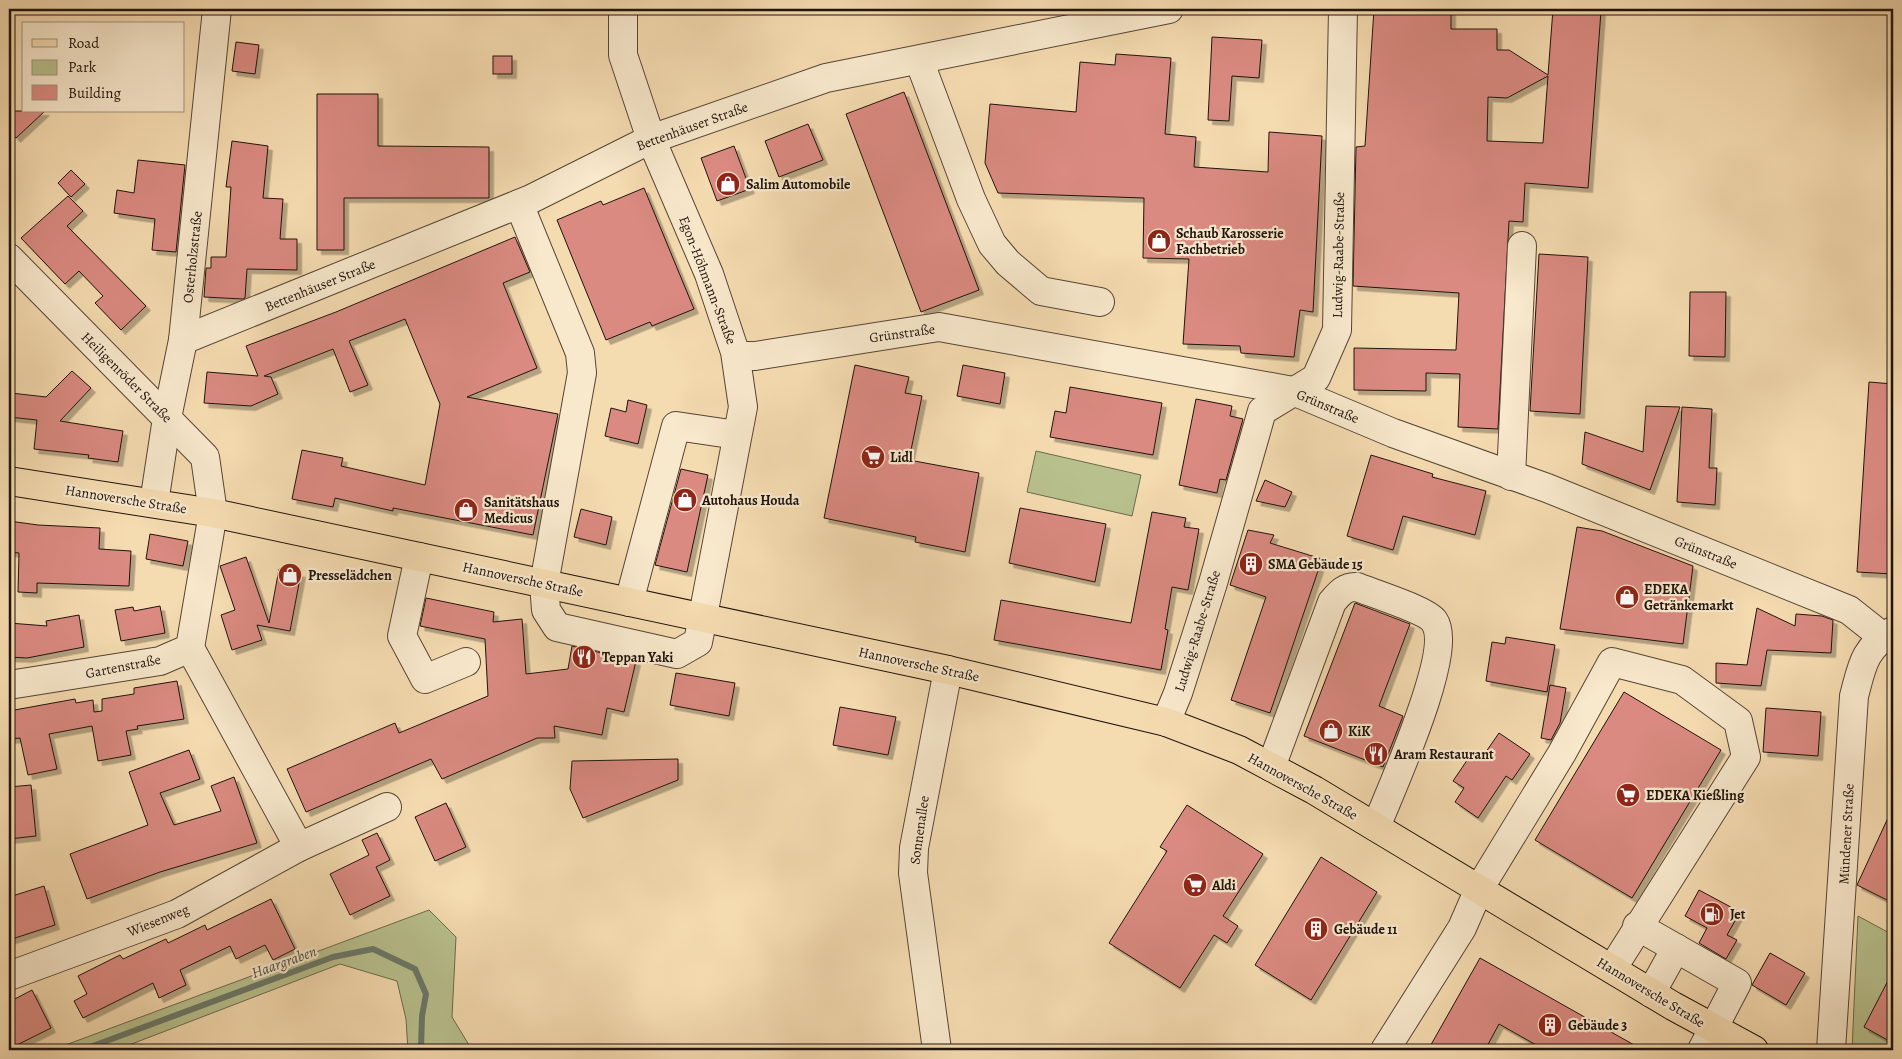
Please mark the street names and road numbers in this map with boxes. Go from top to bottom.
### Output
street label: Bettenhäuser Straße [634,97,751,156]
street label: Ludwig-Raabe-Straße [1328,192,1349,318]
street label: Osterholzstraße [178,210,207,304]
street label: Egon-Höhmann-Straße [674,213,741,347]
street label: Bettenhäuser Straße [262,255,378,316]
street label: Grünstraße [868,319,936,348]
street label: Heiligenröder Straße [77,328,176,427]
street label: Grünstraße [1294,385,1362,428]
street label: Hannoversche Straße [64,480,188,518]
street label: Grünstraße [1672,531,1740,574]
street label: Hannoversche Straße [461,557,585,602]
street label: Ludwig-Raabe-Straße [1170,568,1225,694]
street label: Hannoversche Straße [857,642,981,687]
street label: Gartenstraße [84,650,162,683]
street label: Hannoversche Straße [1244,748,1361,825]
street label: Mündener Straße [1834,783,1859,885]
street label: Sonnenallee [905,794,934,866]
street label: Wiesenweg [124,900,192,942]
street label: Hannoversche Straße [1593,953,1708,1032]

